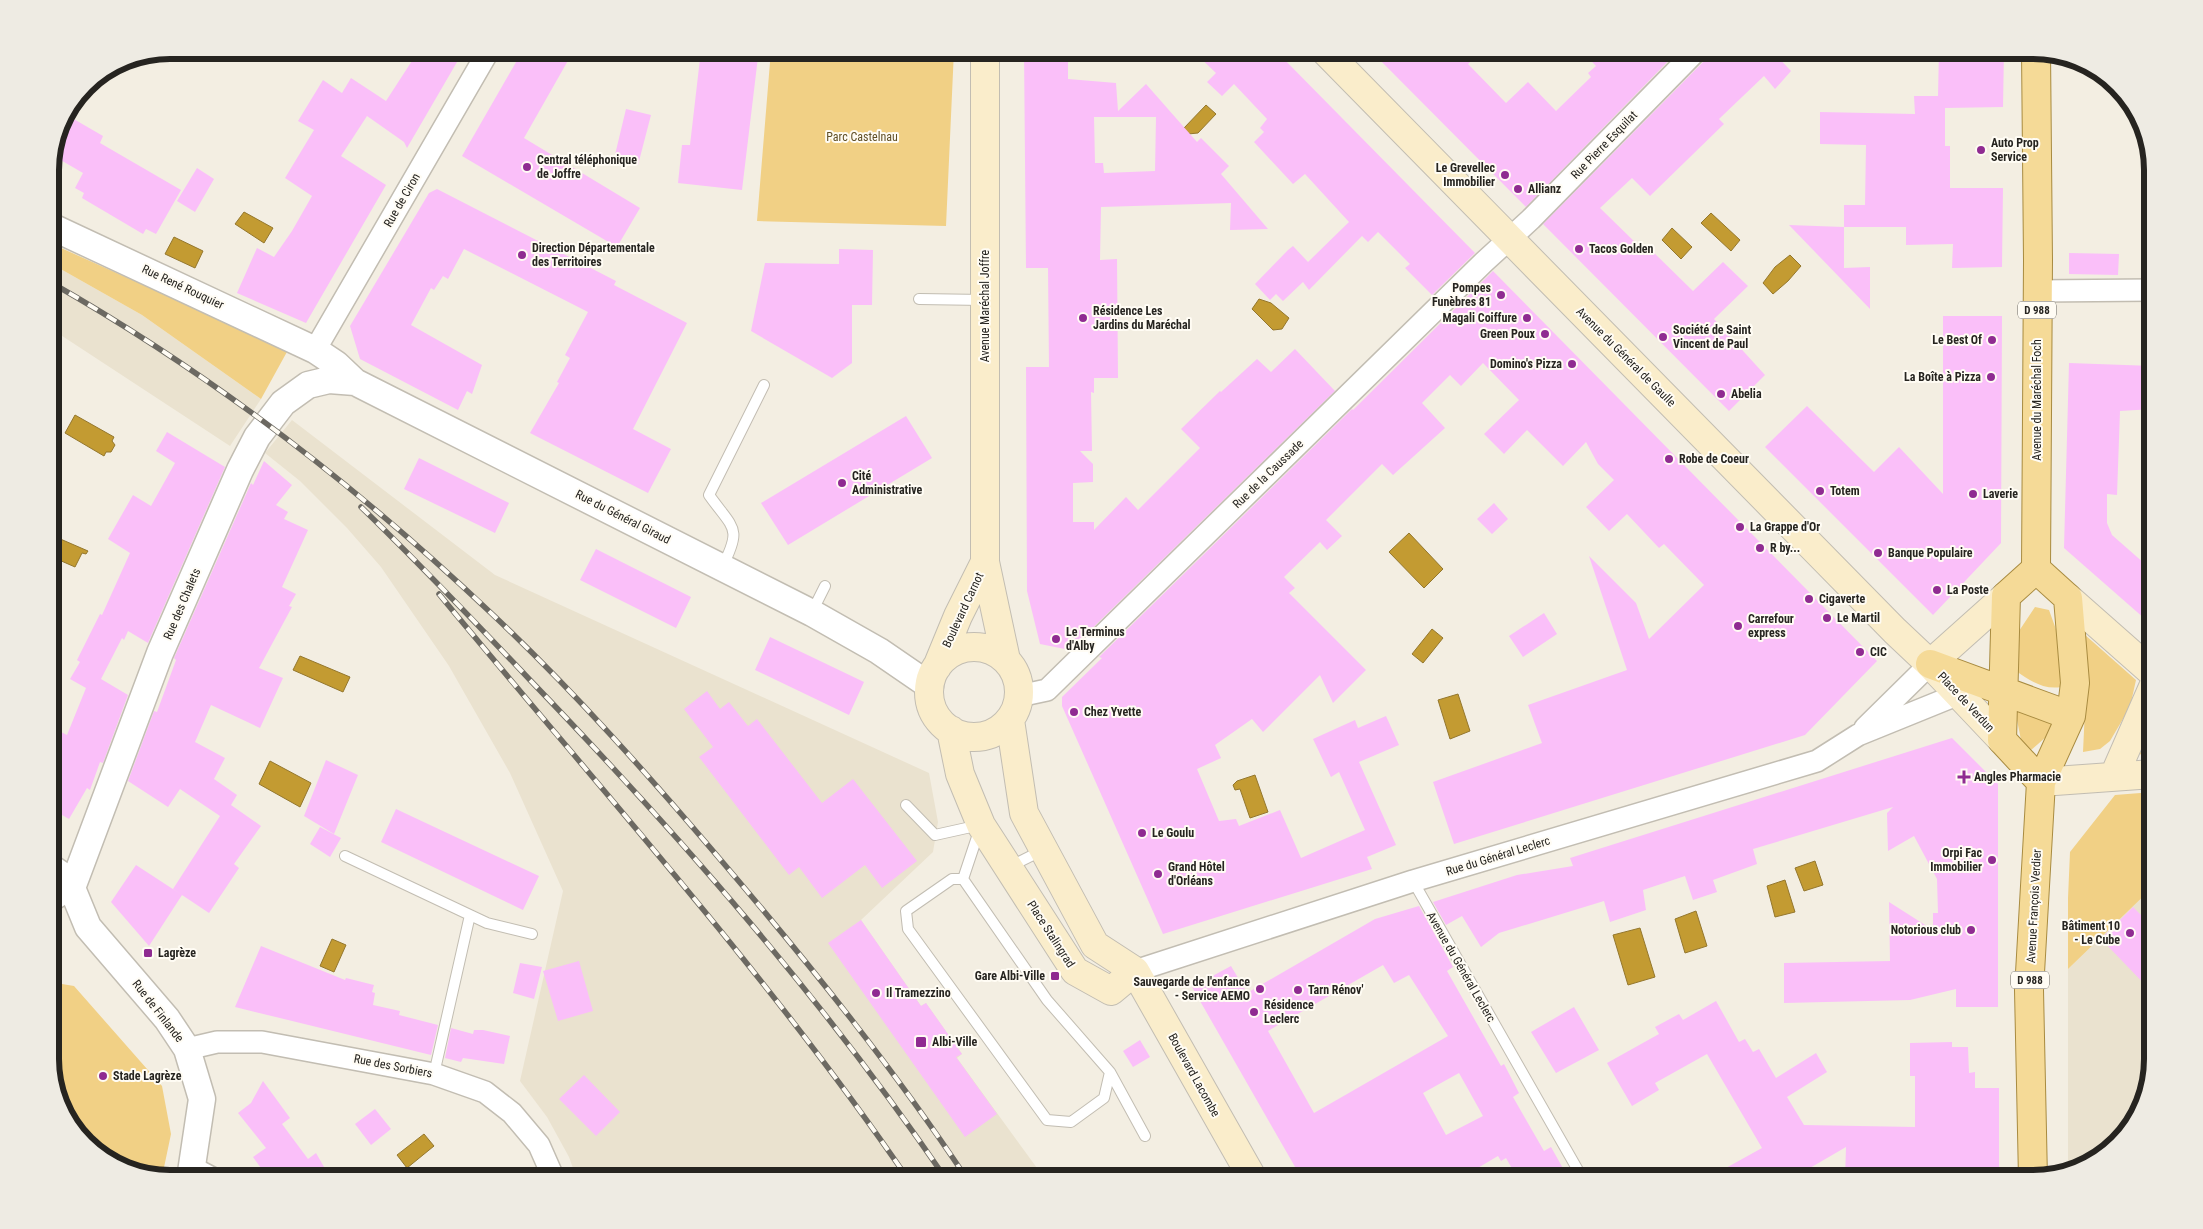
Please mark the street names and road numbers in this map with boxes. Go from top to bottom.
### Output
street label: Rue Pierre Esquilat [1568,108,1640,182]
street label: Rue de Ciron [381,170,423,229]
street label: Avenue Maréchal Joffre [978,249,992,362]
street label: Rue René Rouquier [140,262,226,312]
road number: D 988 [2018,302,2056,318]
street label: Avenue du Général de Gaulle [1573,304,1679,410]
street label: Avenue du Maréchal Foch [2030,339,2044,461]
street label: Rue de la Caussade [1230,436,1306,511]
street label: Rue du Général Giraud [573,487,673,547]
street label: Rue des Chalets [161,566,203,642]
street label: Boulevard Carnot [939,570,987,650]
street label: Place de Verdun [1935,669,1997,735]
street label: Rue du Général Leclerc [1444,833,1552,879]
street label: Avenue François Verdier [2024,848,2044,963]
street label: Place Stalingrad [1024,898,1078,970]
street label: Avenue du Général Leclerc [1424,909,1499,1025]
road number: D 988 [2011,972,2049,988]
street label: Rue de Finlande [129,977,187,1045]
street label: Boulevard Lacombe [1165,1031,1223,1120]
street label: Rue des Sorbiers [353,1052,433,1080]

